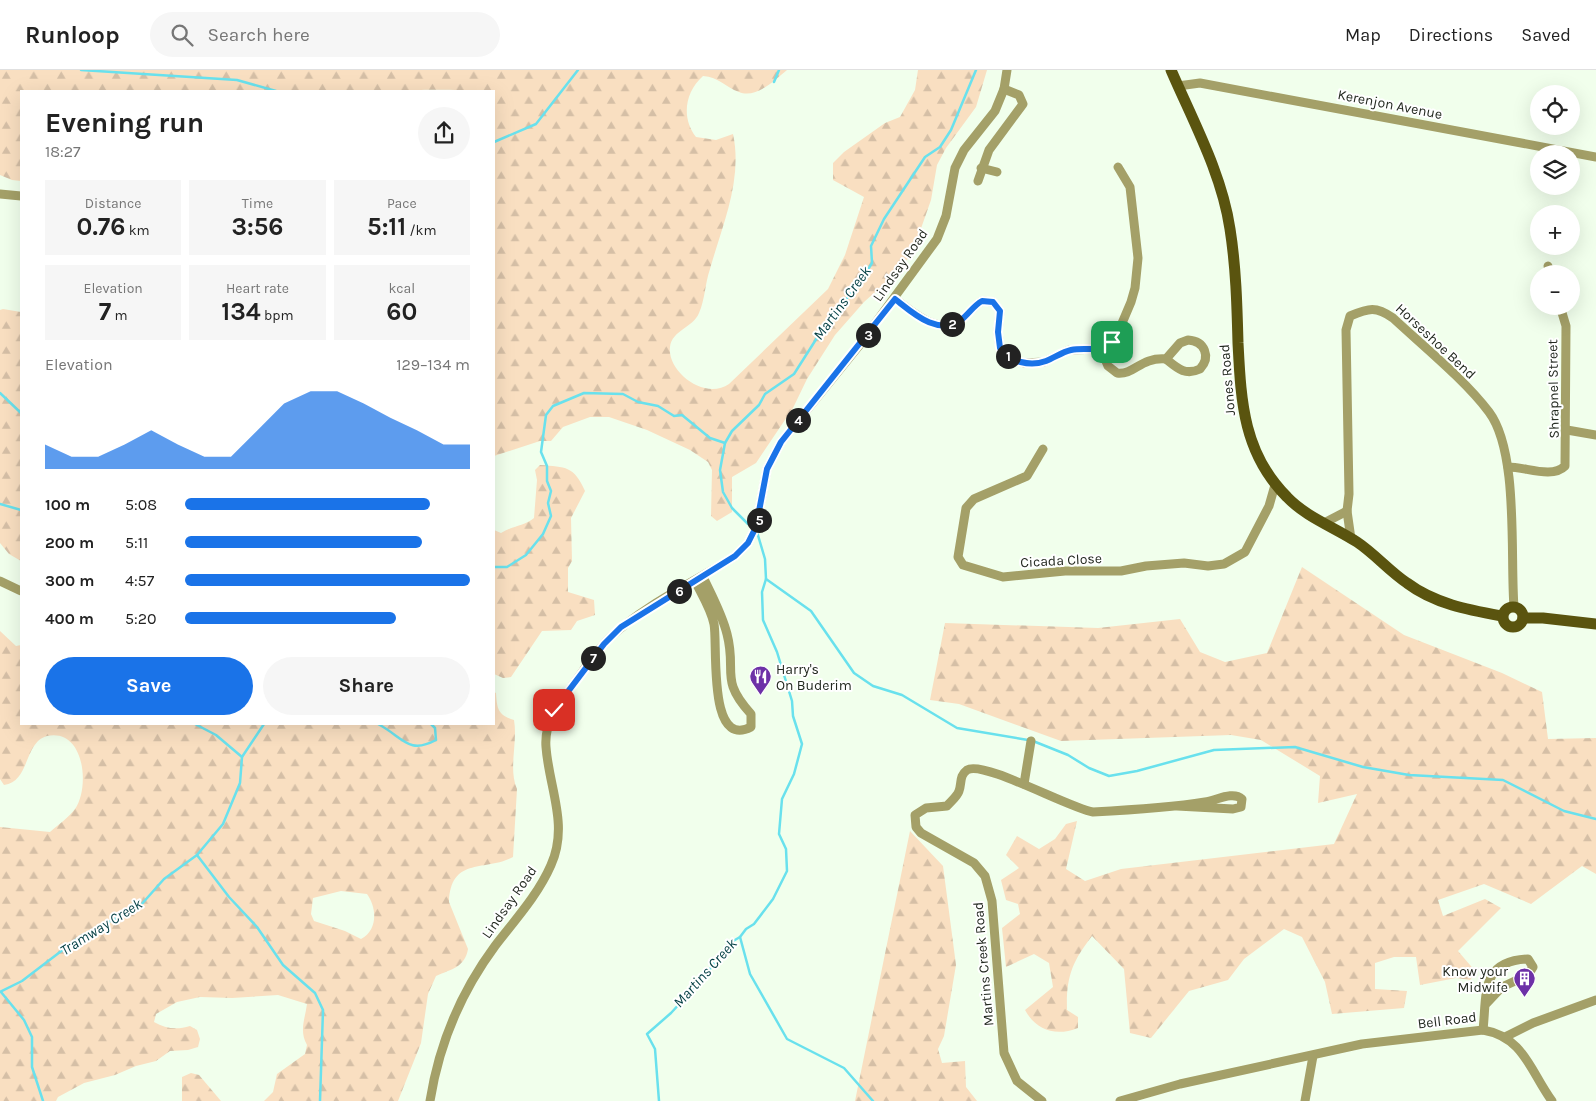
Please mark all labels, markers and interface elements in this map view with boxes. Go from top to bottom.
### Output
search box [150,12,500,57]
text: Runloop [25,21,120,49]
icon: search [168,21,196,49]
text: Search here [208,24,310,46]
text: Map [1345,24,1381,46]
text: Directions [1409,24,1493,46]
text: Saved [1521,24,1571,46]
map controls [1530,85,1580,315]
button: locate [1530,85,1580,135]
street label: Kerenjon Avenue [1336,86,1444,123]
text: Evening run [45,106,204,139]
button: share [418,107,470,159]
text: 18:27 [45,142,81,161]
button: layers [1530,145,1580,195]
text: Distance [85,195,141,212]
text: Time [242,195,273,212]
text: Pace [387,195,417,212]
button: + [1530,205,1580,255]
text: 0.76 [77,212,125,241]
text: 3:56 [231,212,284,241]
text: 5:11 [367,212,406,241]
text: km [125,222,150,239]
text: /km [406,222,437,239]
street label: Lindsay Road [869,226,932,305]
water label: Martins Creek [809,262,875,343]
button: − [1530,265,1580,315]
text: Elevation [84,280,143,297]
text: Heart rate [226,280,289,297]
text: kcal [388,280,415,297]
text: 7 [99,297,111,326]
text: 134 [221,297,261,326]
text: 60 [386,297,417,326]
street label: Horseshoe Bend [1392,300,1479,383]
text: m [111,307,128,324]
text: bpm [261,307,294,324]
pin: 2 [940,312,964,336]
text: 2 [948,316,957,333]
pin [1091,321,1133,363]
pin: 3 [856,322,880,348]
text: 3 [864,327,873,344]
icon: arrive [1098,328,1126,356]
street label: Shrapnel Street [1544,339,1563,439]
street label: Jones Road [1216,343,1239,416]
pin: 1 [996,344,1020,368]
text: 1 [1006,348,1011,365]
text: Elevation [45,355,113,374]
text: 129–134 m [396,355,470,374]
pin: 4 [786,408,810,432]
text: 4 [794,412,803,429]
text: 100 m [45,495,90,514]
text: 5:08 [125,495,157,514]
pin: 5 [746,508,772,532]
text: 5 [755,512,764,529]
text: 200 m [45,533,94,552]
text: 5:11 [125,533,148,552]
street label: Cicada Close [1020,550,1102,571]
text: 300 m [45,571,94,590]
text: 4:57 [125,571,154,590]
pin: 6 [666,578,692,604]
text: 6 [675,583,684,600]
text: 400 m [45,609,94,628]
text: 5:20 [125,609,157,628]
pin: 7 [580,646,606,670]
text: 7 [590,650,597,667]
button: Save [45,657,253,715]
button: Share [263,657,470,715]
place label: Harry's On Buderim [776,661,852,694]
restaurant icon: Harry's On Buderim [748,665,772,696]
pin [533,689,575,731]
icon: check [540,696,568,724]
street label: Lindsay Road [478,863,541,942]
water label: Tramway Creek [57,894,146,959]
street label: Martins Creek Road [970,901,997,1027]
water label: Martins Creek [669,935,741,1011]
place label: Know your Midwife [1442,963,1509,996]
building icon: Know your Midwife [1512,967,1536,998]
street label: Bell Road [1417,1008,1478,1033]

